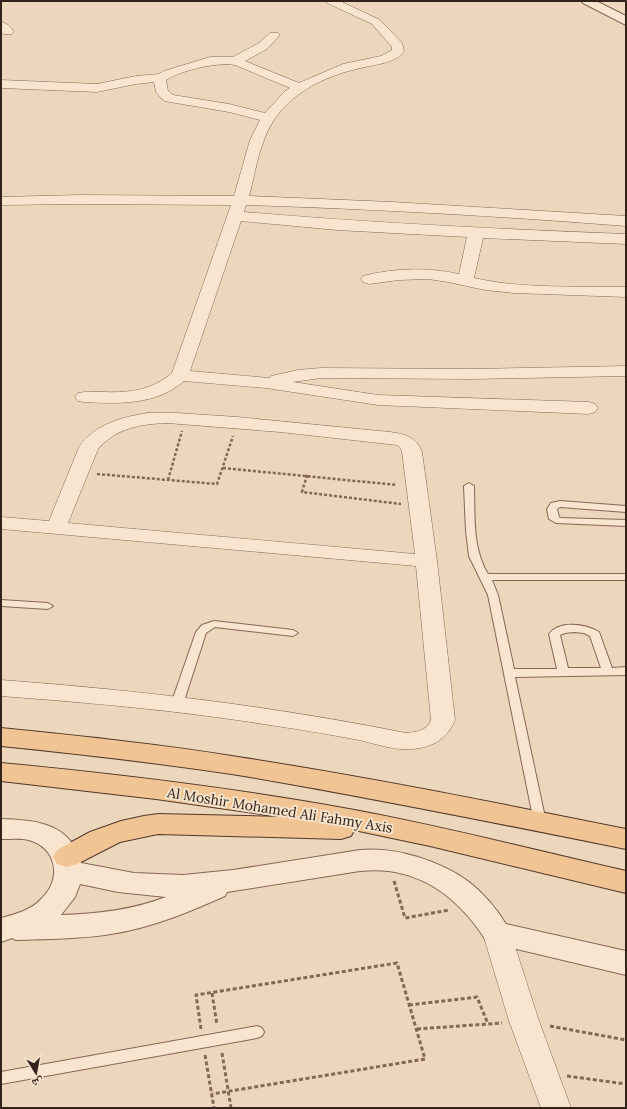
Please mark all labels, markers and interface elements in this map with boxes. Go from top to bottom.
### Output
street label: Al Moshir Mohamed Ali Fahmy Axis [165,783,394,837]
north arrow [16,1053,56,1093]
text: ش [30,1074,45,1091]

